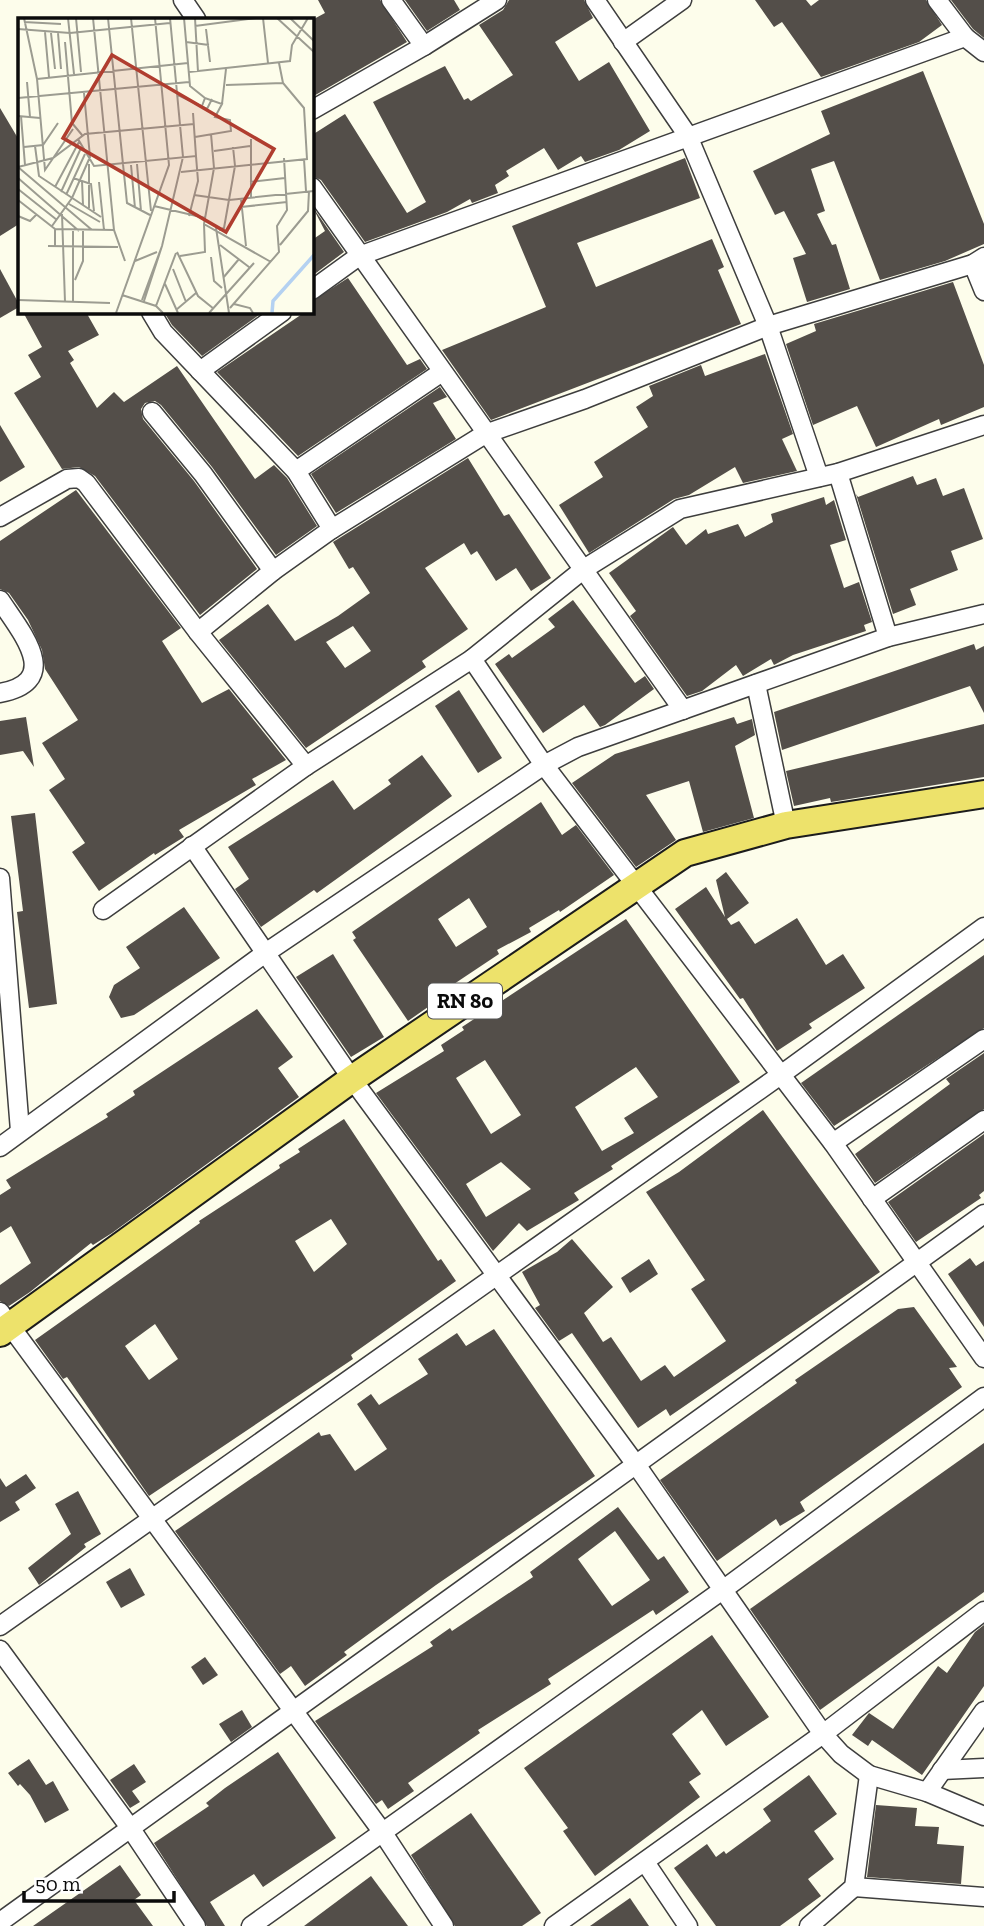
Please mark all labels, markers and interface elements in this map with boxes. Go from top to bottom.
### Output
inset map [18,18,313,313]
road number: RN 80 [428,984,502,1018]
scale bar [24,1860,175,1904]
text: 50 m [35,1871,81,1896]

